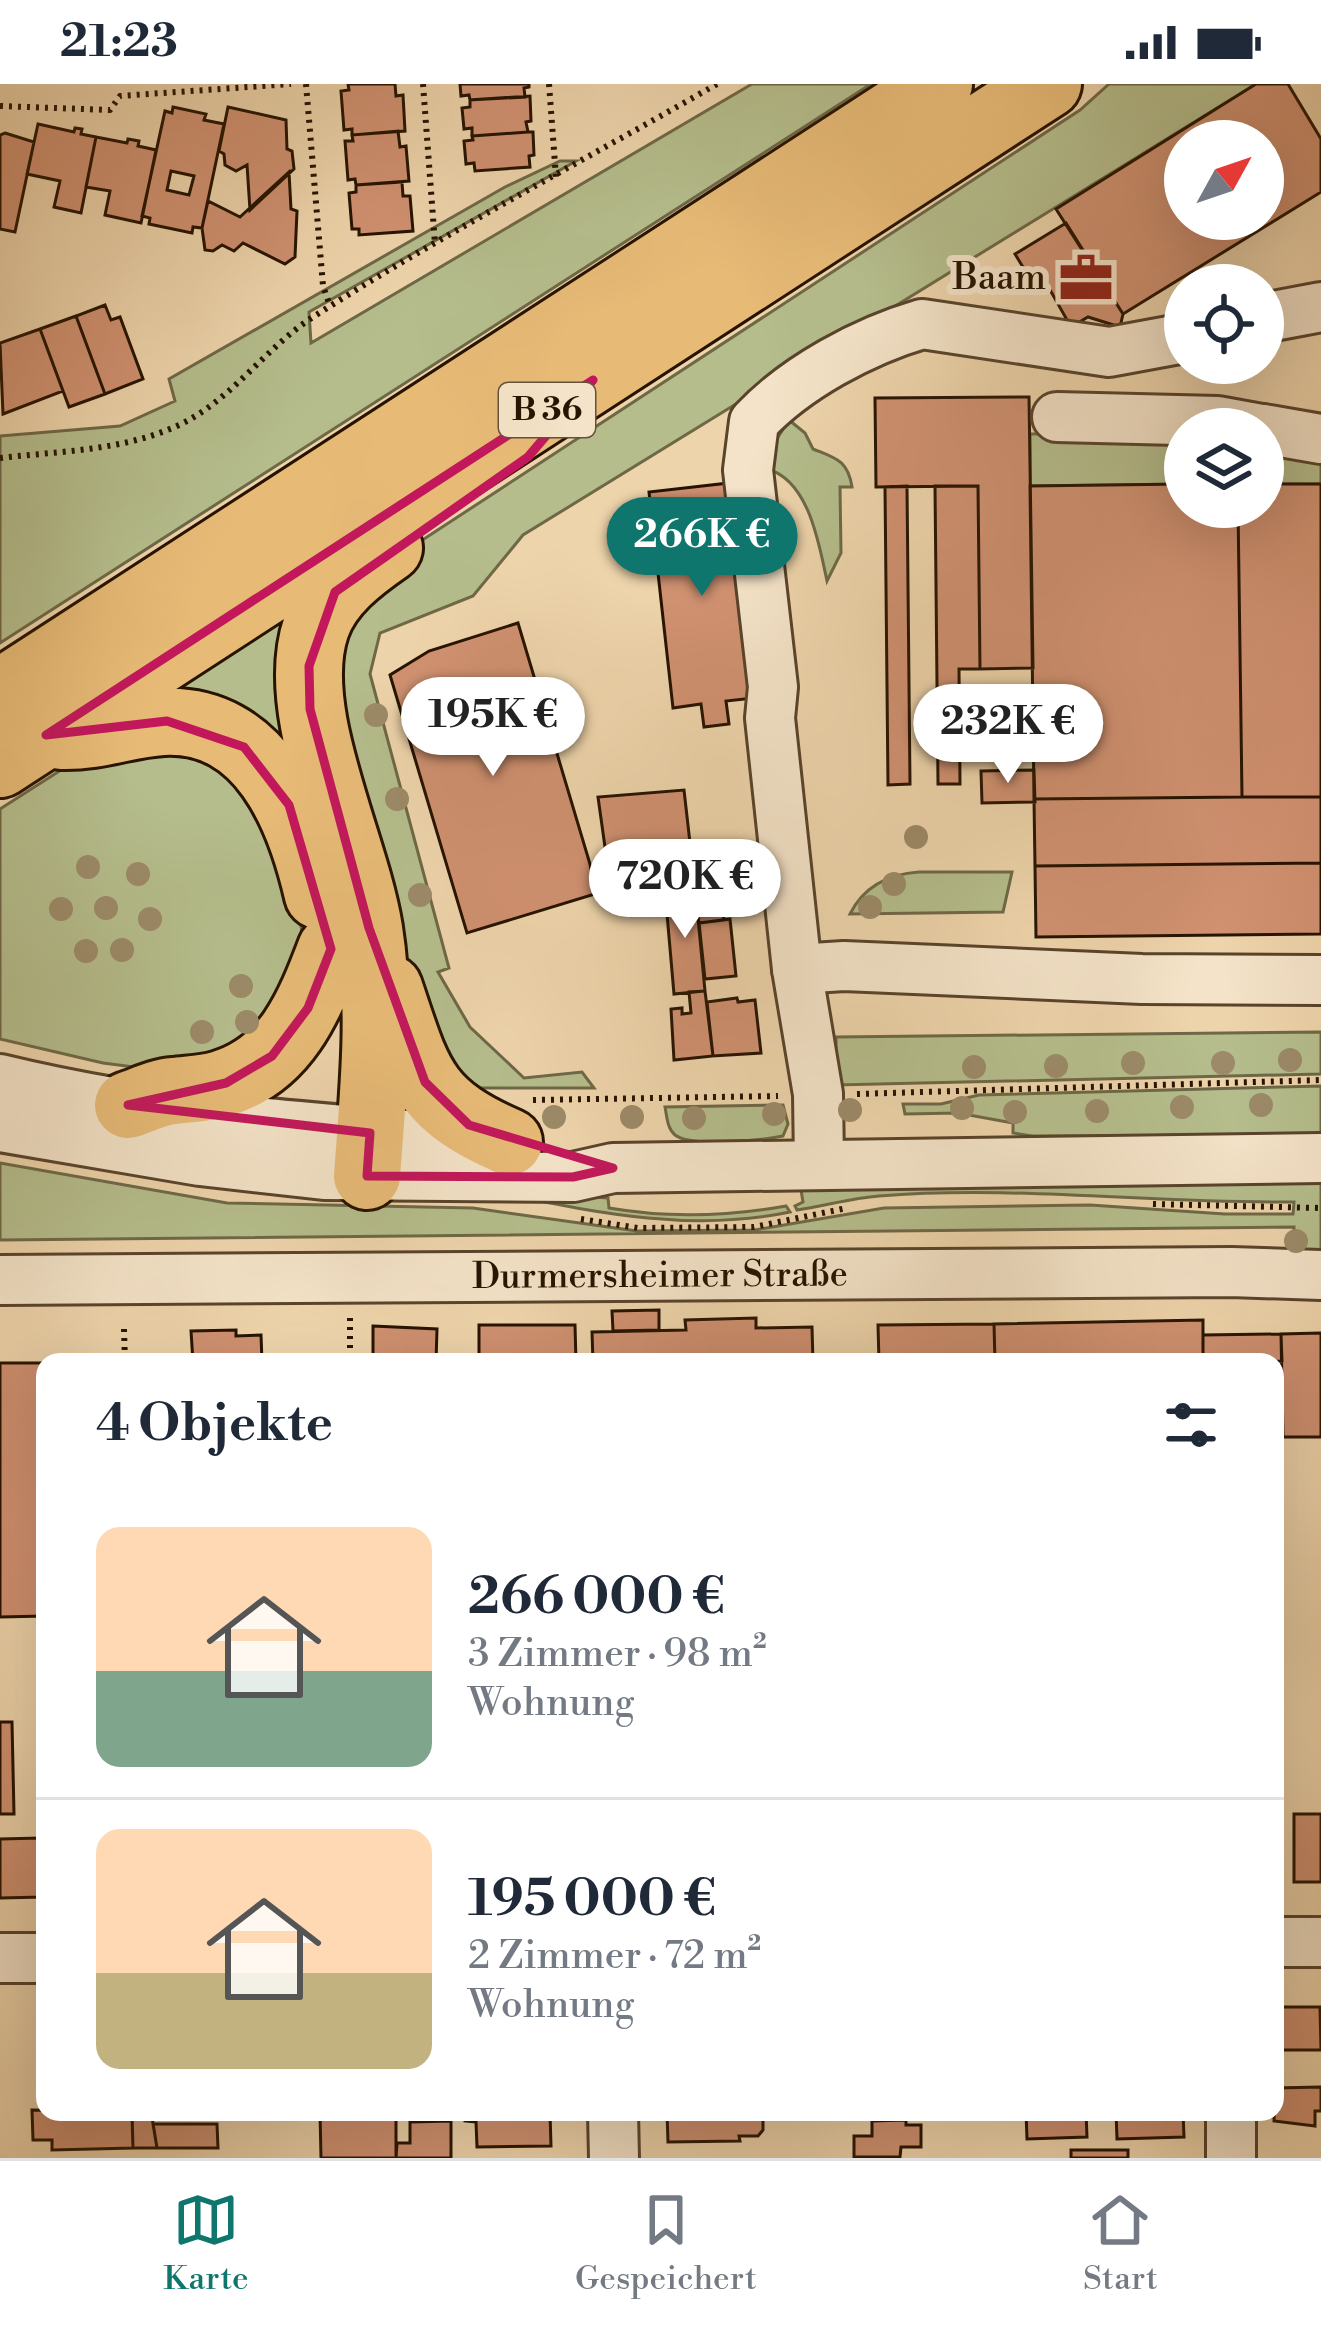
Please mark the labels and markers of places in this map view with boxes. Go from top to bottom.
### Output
office icon: Baam [1057,249,1115,307]
place label: Baam [952,256,1046,301]
pin: 266K € [604,497,800,599]
pin: 195K € [395,677,591,779]
pin: 232K € [910,684,1106,786]
pin: 720K € [587,839,783,941]

